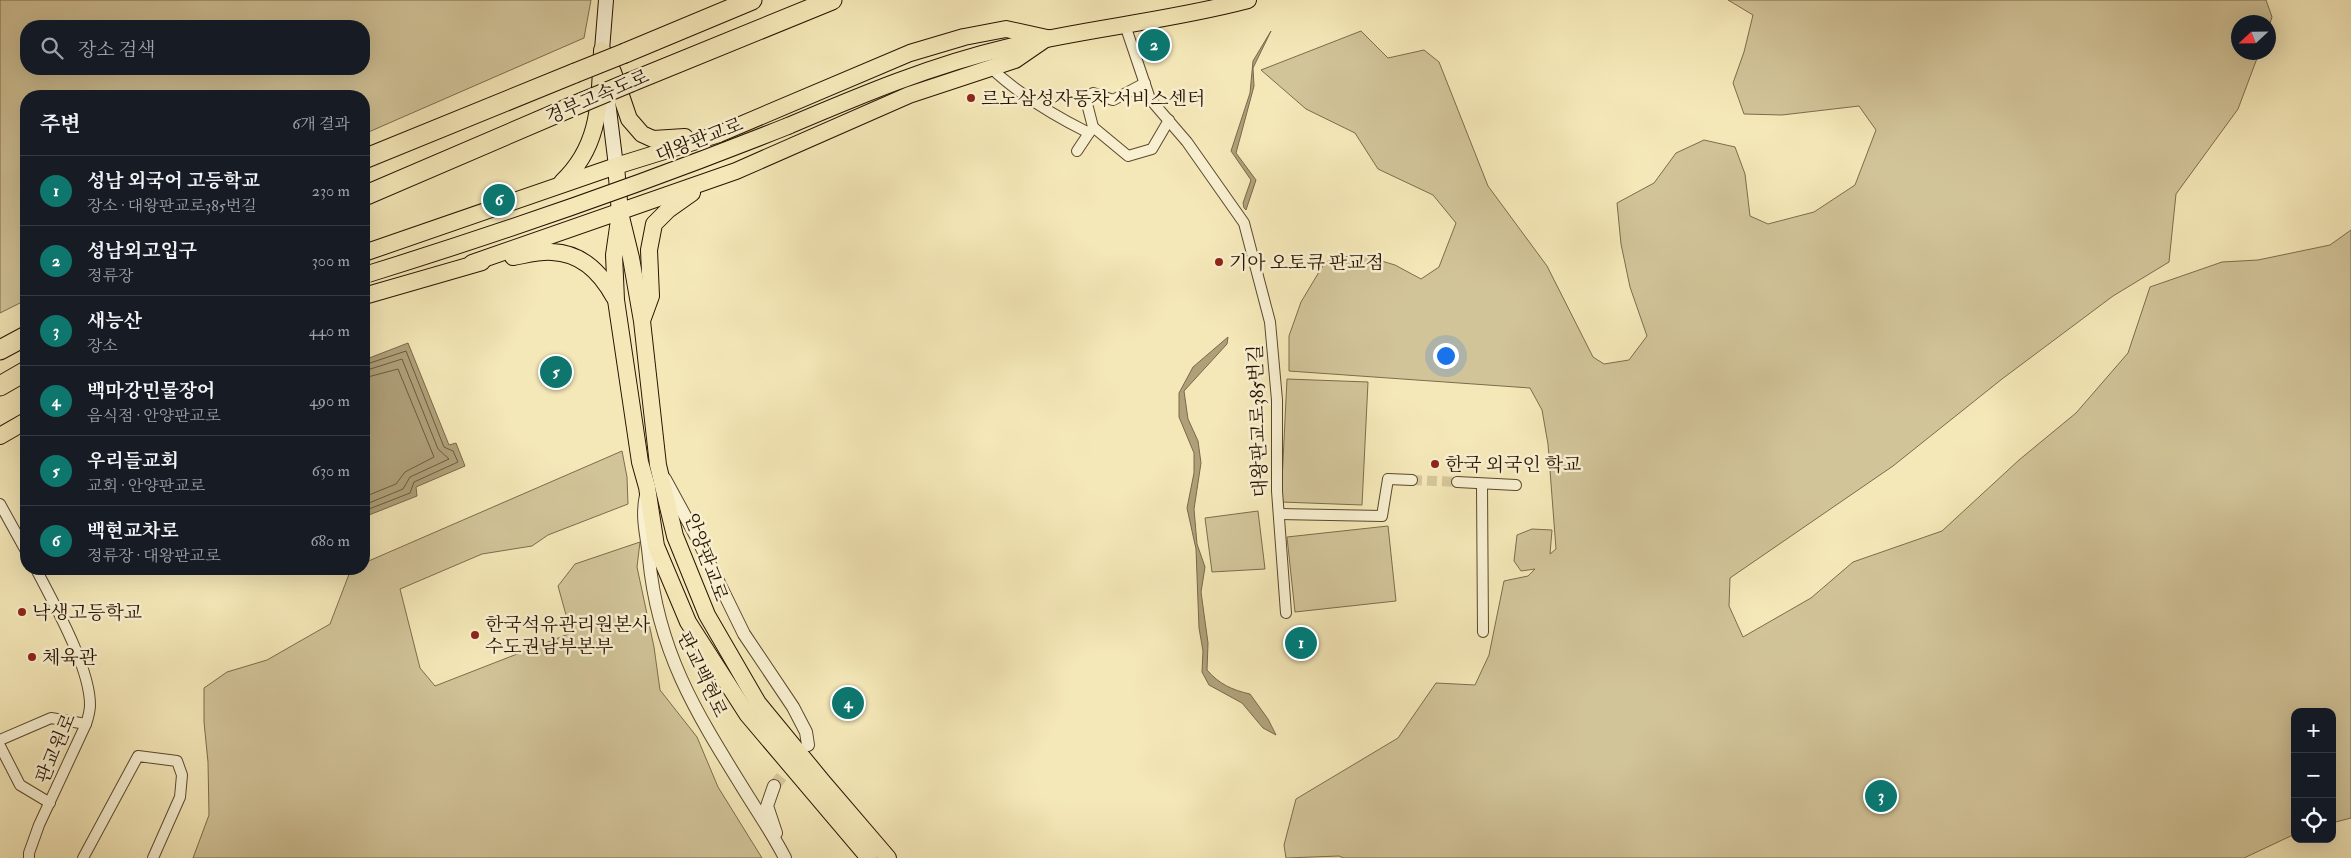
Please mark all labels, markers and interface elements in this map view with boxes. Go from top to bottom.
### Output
north arrow [2231,15,2276,60]
search box [20,20,370,75]
pin: 2 [1138,26,1170,64]
icon: search [38,34,66,62]
text: 장소 검색 [78,38,155,62]
street label: 경부고속도로 [542,64,653,129]
place label: 르노삼성자동차 서비스센터 [981,87,1205,111]
marker: 르노삼성자동차 서비스센터 [965,92,977,104]
text: 주변 [40,111,81,138]
street label: 대왕판교로 [652,112,747,168]
text: 6개 결과 [292,114,350,134]
text: 성남 외국어 고등학교 [87,169,260,193]
text: 1 [53,181,59,201]
text: 230 m [312,181,350,201]
pin: 6 [483,181,515,219]
text: 장소 · 대왕판교로385번길 [87,196,257,216]
text: 성남외고입구 [87,239,197,263]
text: 2 [52,251,60,271]
text: 300 m [312,251,350,271]
place label: 기아 오토큐 판교점 [1229,251,1384,275]
marker: 기아 오토큐 판교점 [1213,256,1225,268]
text: 정류장 [87,266,133,286]
text: 새능산 [87,309,142,333]
text: 3 [53,321,59,341]
text: 440 m [309,321,350,341]
text: 장소 [87,336,118,356]
your location [1433,343,1459,369]
street label: 대왕판교로385번길 [1243,344,1273,498]
pin: 5 [540,353,572,391]
text: 백마강민물장어 [87,379,215,403]
text: 4 [52,391,60,411]
text: 490 m [309,391,350,411]
text: 음식점 · 안양판교로 [87,406,221,426]
text: 우리들교회 [87,449,179,473]
place label: 한국 외국인 학교 [1445,453,1581,477]
marker: 한국 외국인 학교 [1429,458,1441,470]
text: 5 [52,461,60,481]
text: 630 m [312,461,350,481]
text: 교회 · 안양판교로 [87,476,205,496]
street label: 안양판교로 [679,510,733,605]
text: 백현교차로 [87,519,179,543]
text: 6 [52,531,60,551]
text: 680 m [310,531,350,551]
text: 정류장 · 대왕판교로 [87,546,221,566]
place label: 낙생고등학교 [32,601,142,625]
marker: 낙생고등학교 [16,606,28,618]
place label: 한국석유관리원본사 수도권남부본부 [485,613,651,659]
pin: 1 [1285,624,1317,662]
street label: 판교백현로 [672,628,732,721]
marker: 한국석유관리원본사 수도권남부본부 [469,629,481,641]
place label: 체육관 [42,646,98,670]
marker: 체육관 [26,651,38,663]
pin: 4 [832,684,864,722]
map controls [2291,708,2336,843]
button: + [2291,708,2336,753]
street label: 판교원로 [31,710,81,787]
button: − [2291,753,2336,798]
pin: 3 [1865,777,1897,815]
button: locate [2291,798,2336,843]

